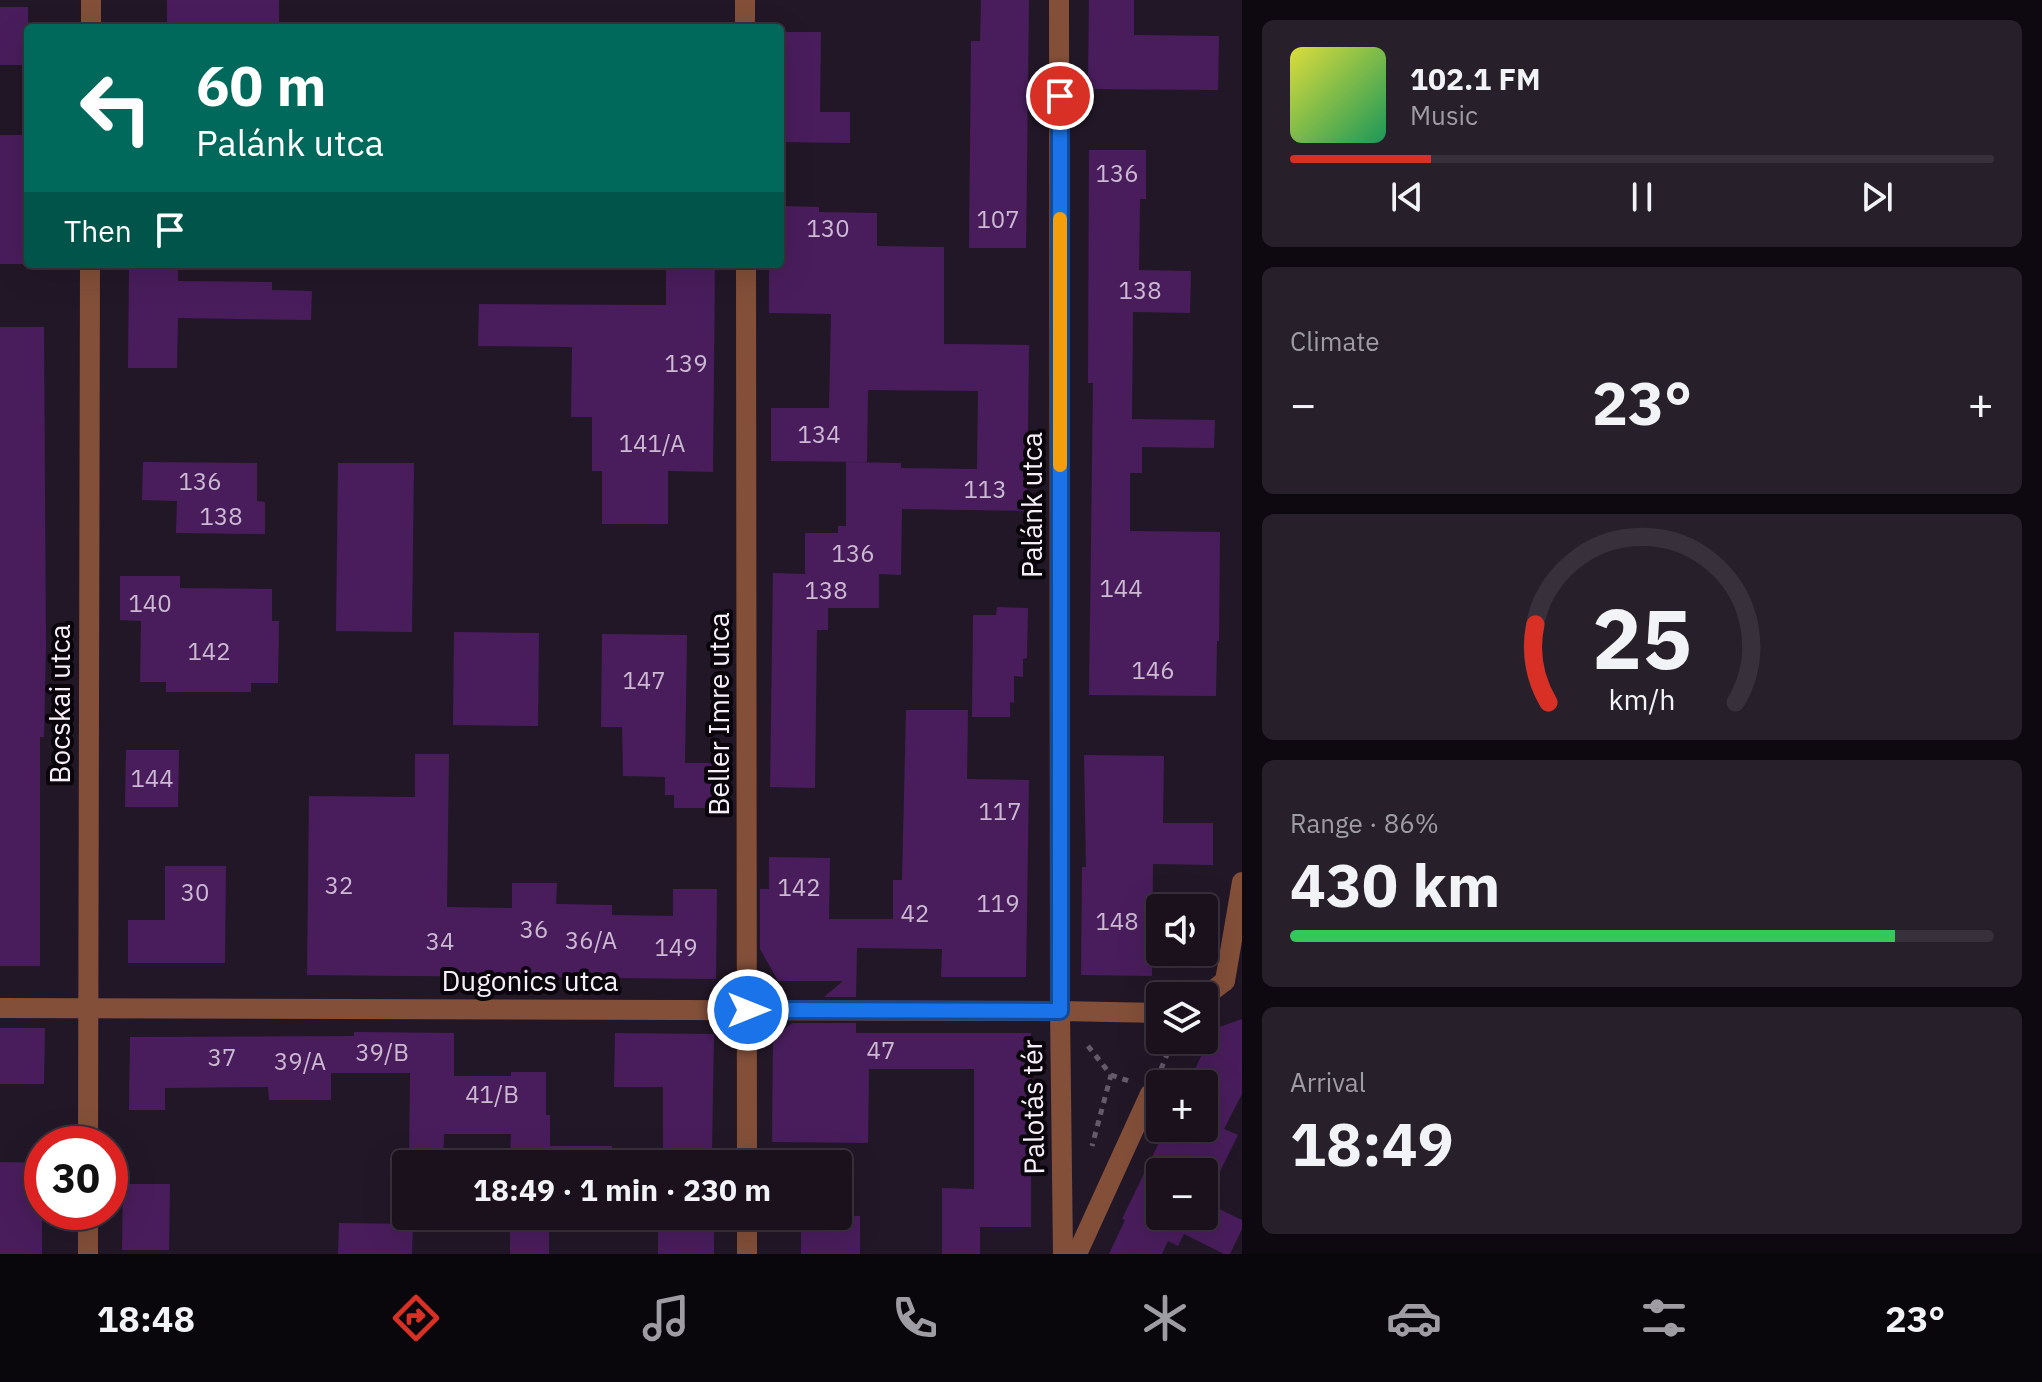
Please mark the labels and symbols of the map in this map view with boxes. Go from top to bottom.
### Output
pin [1026,62,1094,130]
house number: 136 [1095,157,1139,189]
house number: 107 [976,203,1020,235]
house number: 130 [806,212,850,244]
house number: 138 [1118,274,1162,306]
house number: 139 [664,347,708,379]
house number: 134 [797,418,841,450]
house number: 141/A [619,427,685,459]
street label: Palánk utca [1013,432,1050,578]
house number: 136 [178,465,222,497]
house number: 113 [963,473,1007,505]
house number: 138 [199,500,243,532]
house number: 136 [831,537,875,569]
house number: 144 [1099,572,1143,604]
house number: 138 [804,574,848,606]
house number: 140 [128,587,172,619]
street label: Beller Imre utca [700,612,737,816]
street label: Bocskai utca [41,624,78,784]
house number: 142 [187,635,231,667]
house number: 146 [1131,654,1175,686]
house number: 147 [622,664,666,696]
house number: 144 [130,762,174,794]
house number: 117 [978,795,1022,827]
house number: 32 [325,869,353,901]
house number: 142 [777,871,821,903]
house number: 30 [181,876,209,908]
house number: 119 [976,887,1020,919]
house number: 42 [901,897,929,929]
house number: 148 [1095,905,1139,937]
house number: 36 [520,913,548,945]
house number: 36/A [565,924,617,956]
house number: 34 [426,925,454,957]
house number: 149 [654,931,698,963]
street label: Dugonics utca [442,962,618,999]
position arrow [706,968,790,1052]
house number: 47 [867,1034,895,1066]
house number: 39/B [355,1036,409,1068]
street label: Palotás tér [1013,1039,1052,1175]
house number: 37 [208,1041,236,1073]
house number: 39/A [274,1045,326,1077]
house number: 41/B [465,1078,519,1110]
speed limit sign: 30 [24,1126,128,1230]

